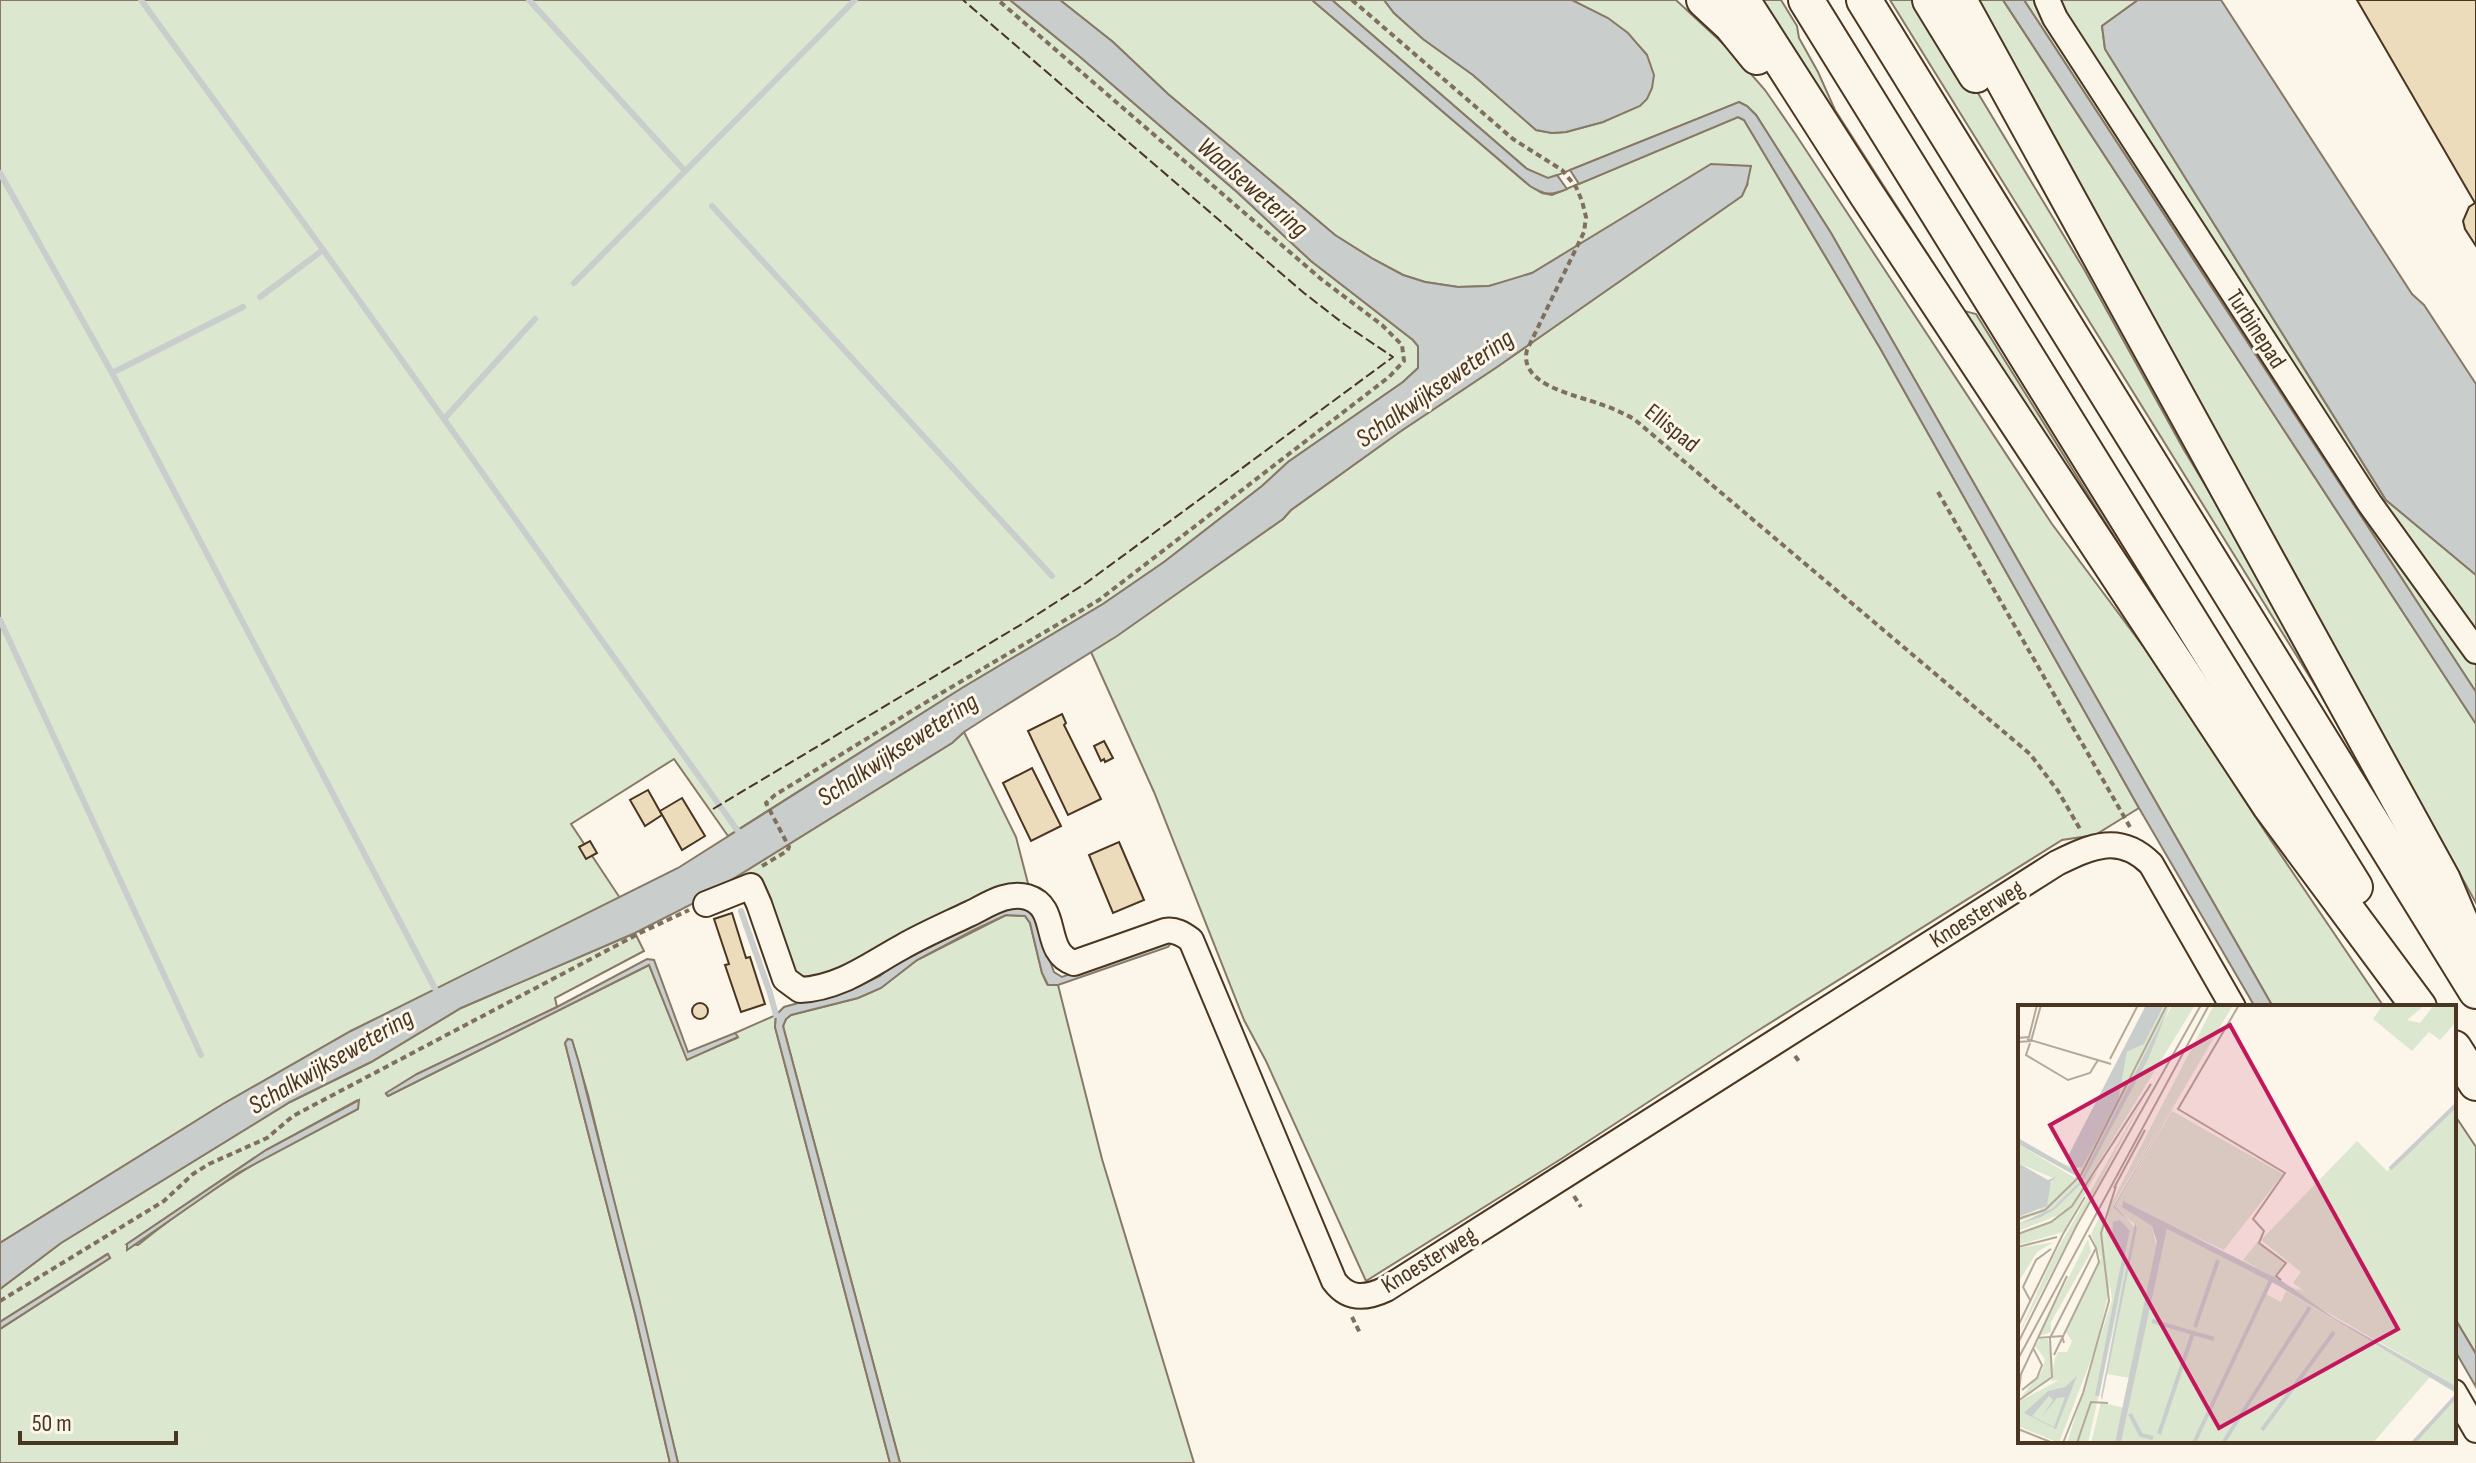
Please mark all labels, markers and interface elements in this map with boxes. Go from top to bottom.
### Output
water label: Waalsewetering [1190,131,1314,245]
street label: Turbinepad [2220,284,2292,374]
water label: Schalkwijksewetering [1350,323,1520,455]
street label: Ellispad [1639,397,1705,459]
water label: Schalkwijksewetering [812,686,984,813]
street label: Knoesterweg [1924,874,2030,954]
water label: Schalkwijksewetering [243,1002,419,1122]
inset map [2018,1005,2456,1443]
street label: Knoesterweg [1376,1220,1482,1300]
scale bar [20,1395,176,1445]
text: 50 m [32,1409,72,1438]

